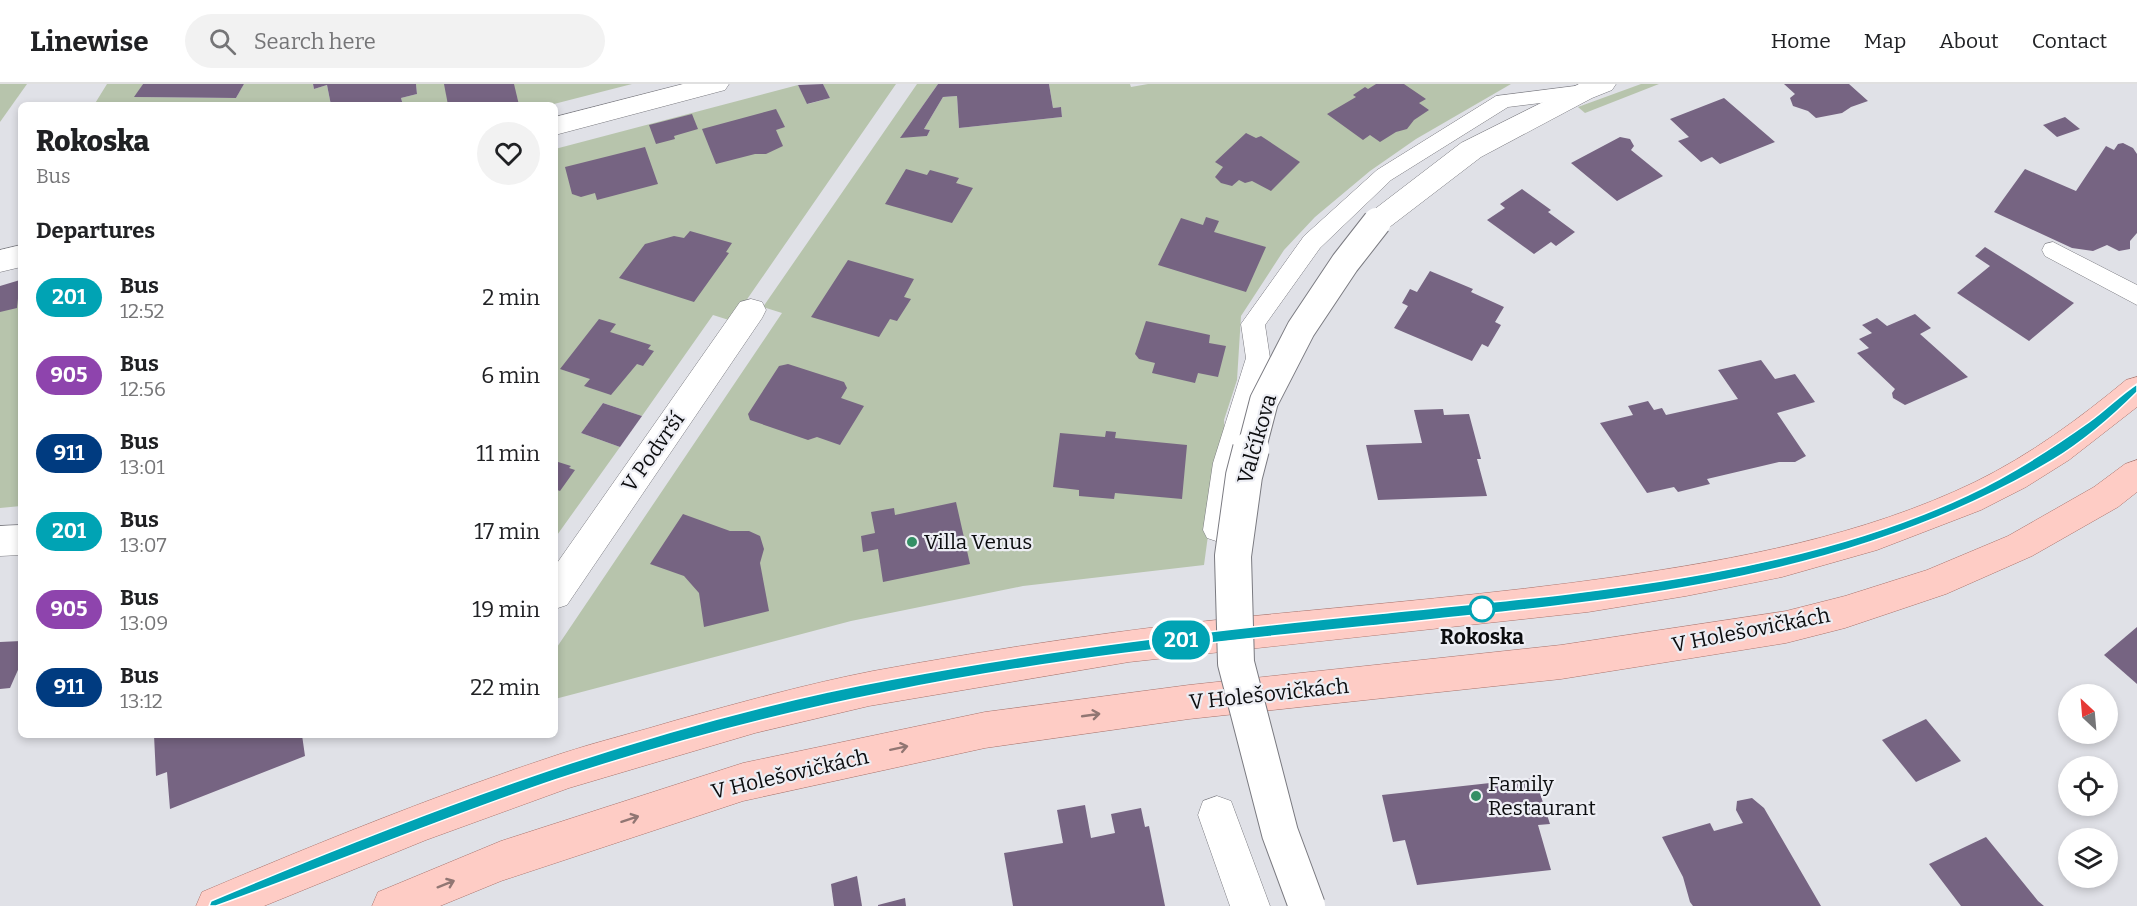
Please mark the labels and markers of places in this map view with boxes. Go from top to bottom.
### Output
place label: Villa Venus [924,529,1032,555]
marker: Villa Venus [905,535,919,549]
marker: Rokoska [1469,596,1495,622]
place label: Rokoska [1440,624,1524,650]
place label: Family Restaurant [1488,771,1596,821]
marker: Family Restaurant [1469,789,1483,803]

